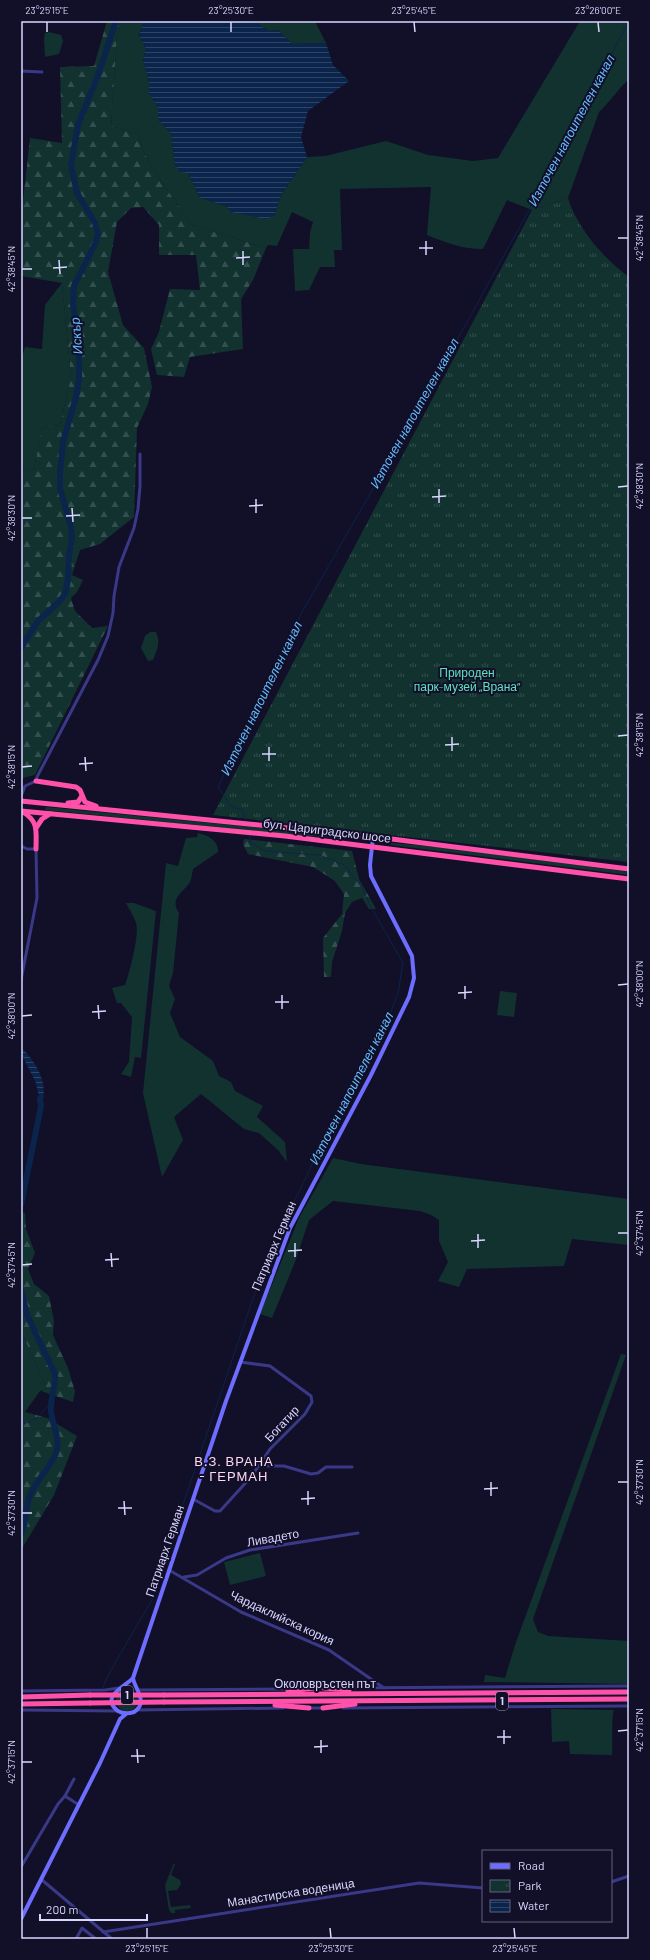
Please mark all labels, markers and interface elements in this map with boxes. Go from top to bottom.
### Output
text: 23°25'15"E [25,4,69,16]
text: 23°25'30"E [208,4,254,16]
text: 23°25'45"E [391,4,437,16]
text: 23°26'00"E [575,4,621,16]
water label: Източен напоителен канал [524,51,618,208]
text: 42°38'45"N [633,215,645,261]
text: 42°38'45"N [5,246,17,292]
water label: Искър [66,317,86,355]
water label: Източен напоителен канал [366,335,462,491]
text: 42°38'30"N [633,463,645,509]
text: 42°38'30"N [5,495,17,541]
water label: Източен напоителен канал [217,618,306,777]
park label: Природен парк-музей „Врана“ [414,665,521,694]
text: 42°38'15"N [633,713,645,757]
text: 42°38'15"N [5,745,17,789]
street label: бул. Цариградско шосе [262,815,392,846]
text: 42°38'00"N [633,960,645,1008]
text: 42°38'00"N [5,992,17,1040]
water label: Източен напоителен канал [306,1009,397,1167]
street label: Патриарх Герман [248,1199,299,1293]
text: 42°37'45"N [633,1210,645,1256]
text: 42°37'45"N [5,1242,17,1288]
street label: Богатир [261,1402,302,1445]
district label: В.З. ВРАНА - ГЕРМАН [194,1453,274,1484]
text: 42°37'30"N [633,1459,645,1505]
text: 42°37'30"N [5,1490,17,1536]
street label: Патриарх Герман [142,1503,187,1599]
street label: Ливадето [246,1525,301,1549]
street label: Чардаклийска кория [228,1587,337,1648]
street label: Околовръстен път [274,1676,377,1691]
road number: 1 [121,1686,133,1704]
road number: 1 [496,1692,508,1710]
text: 42°37'15"N [633,1708,645,1752]
text: 42°37'15"N [5,1740,17,1784]
legend [482,1850,612,1922]
text: Road [518,1858,545,1872]
street label: Манастирска воденица [226,1875,356,1910]
text: Park [518,1878,542,1892]
scale bar [40,1896,147,1922]
text: Water [518,1898,550,1912]
text: 200 m [46,1902,78,1916]
text: 23°25'15"E [125,1942,169,1954]
text: 23°25'30"E [308,1942,354,1954]
text: 23°25'45"E [492,1942,538,1954]

